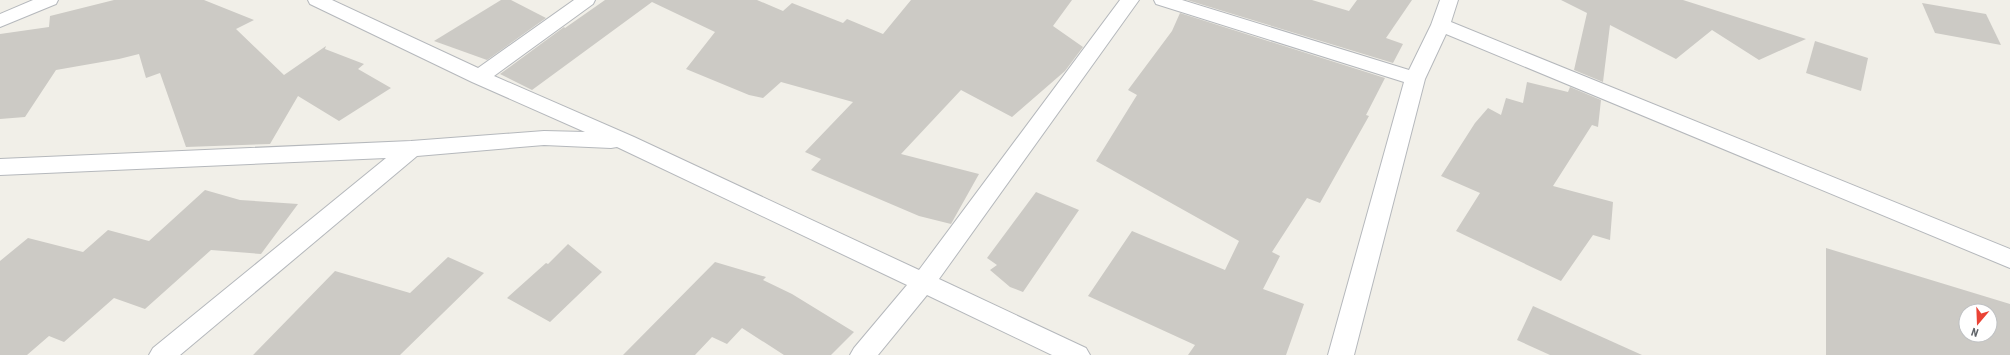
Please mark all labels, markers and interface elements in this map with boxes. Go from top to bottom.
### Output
north arrow [1958,303,1998,343]
text: N [1969,325,1980,339]

